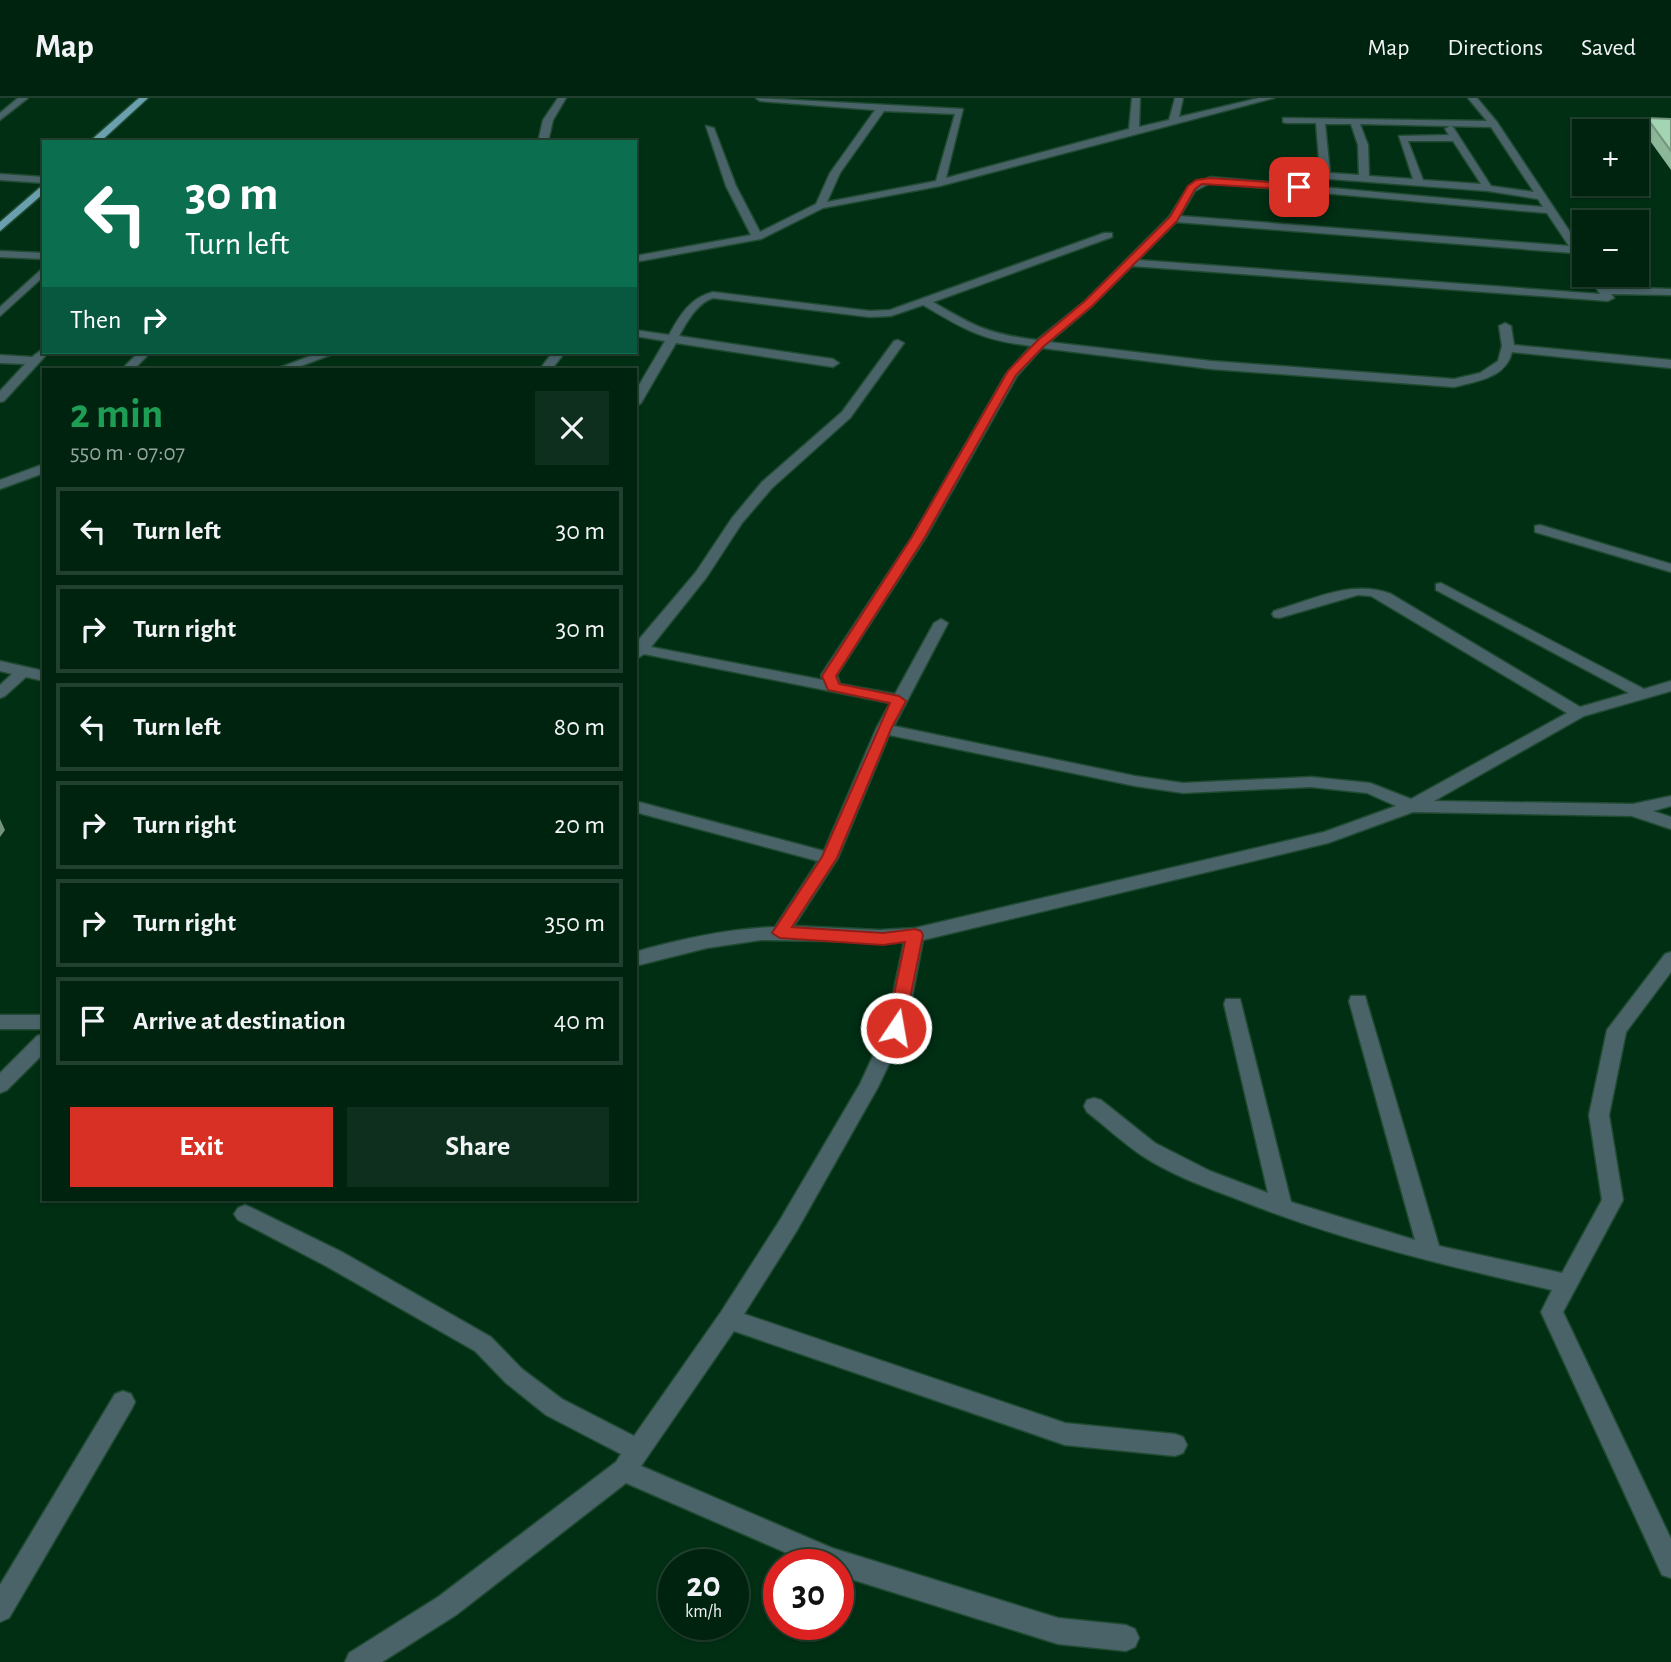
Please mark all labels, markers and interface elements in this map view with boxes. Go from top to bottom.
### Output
text: Map [35,31,94,64]
text: Map [1367,36,1409,60]
text: Directions [1447,36,1543,60]
text: Saved [1581,36,1636,60]
map controls [1572,119,1649,287]
button: + [1572,119,1649,196]
pin [1269,157,1329,217]
icon: left [70,168,161,259]
icon: arrive [1280,168,1318,206]
text: 30 m [185,170,279,219]
button: − [1572,210,1649,287]
text: Turn left [185,228,289,260]
icon: right [135,301,173,339]
text: Then [70,307,121,333]
button: close [535,391,609,465]
text: 2 min [70,393,163,435]
text: 550 m · 07:07 [70,442,185,465]
icon: left [74,512,112,550]
text: Turn left [133,518,221,544]
text: 30 m [555,518,605,544]
icon: right [74,610,112,648]
text: Turn right [133,616,236,642]
text: 30 m [555,616,605,642]
icon: left [74,708,112,746]
text: Turn left [133,714,221,740]
text: 80 m [554,714,605,740]
icon: right [74,806,112,844]
text: Turn right [133,812,236,838]
text: 20 m [554,812,605,838]
icon: right [74,904,112,942]
text: Turn right [133,910,236,936]
text: 350 m [545,910,605,936]
position arrow [859,991,933,1065]
icon: arrive [74,1002,112,1040]
text: Arrive at destination [133,1008,346,1034]
text: 40 m [554,1008,605,1034]
button: Exit [70,1107,333,1187]
button: Share [347,1107,609,1187]
speed limit sign: 30 [763,1549,854,1640]
text: 20 [686,1568,721,1603]
text: km/h [685,1603,722,1621]

